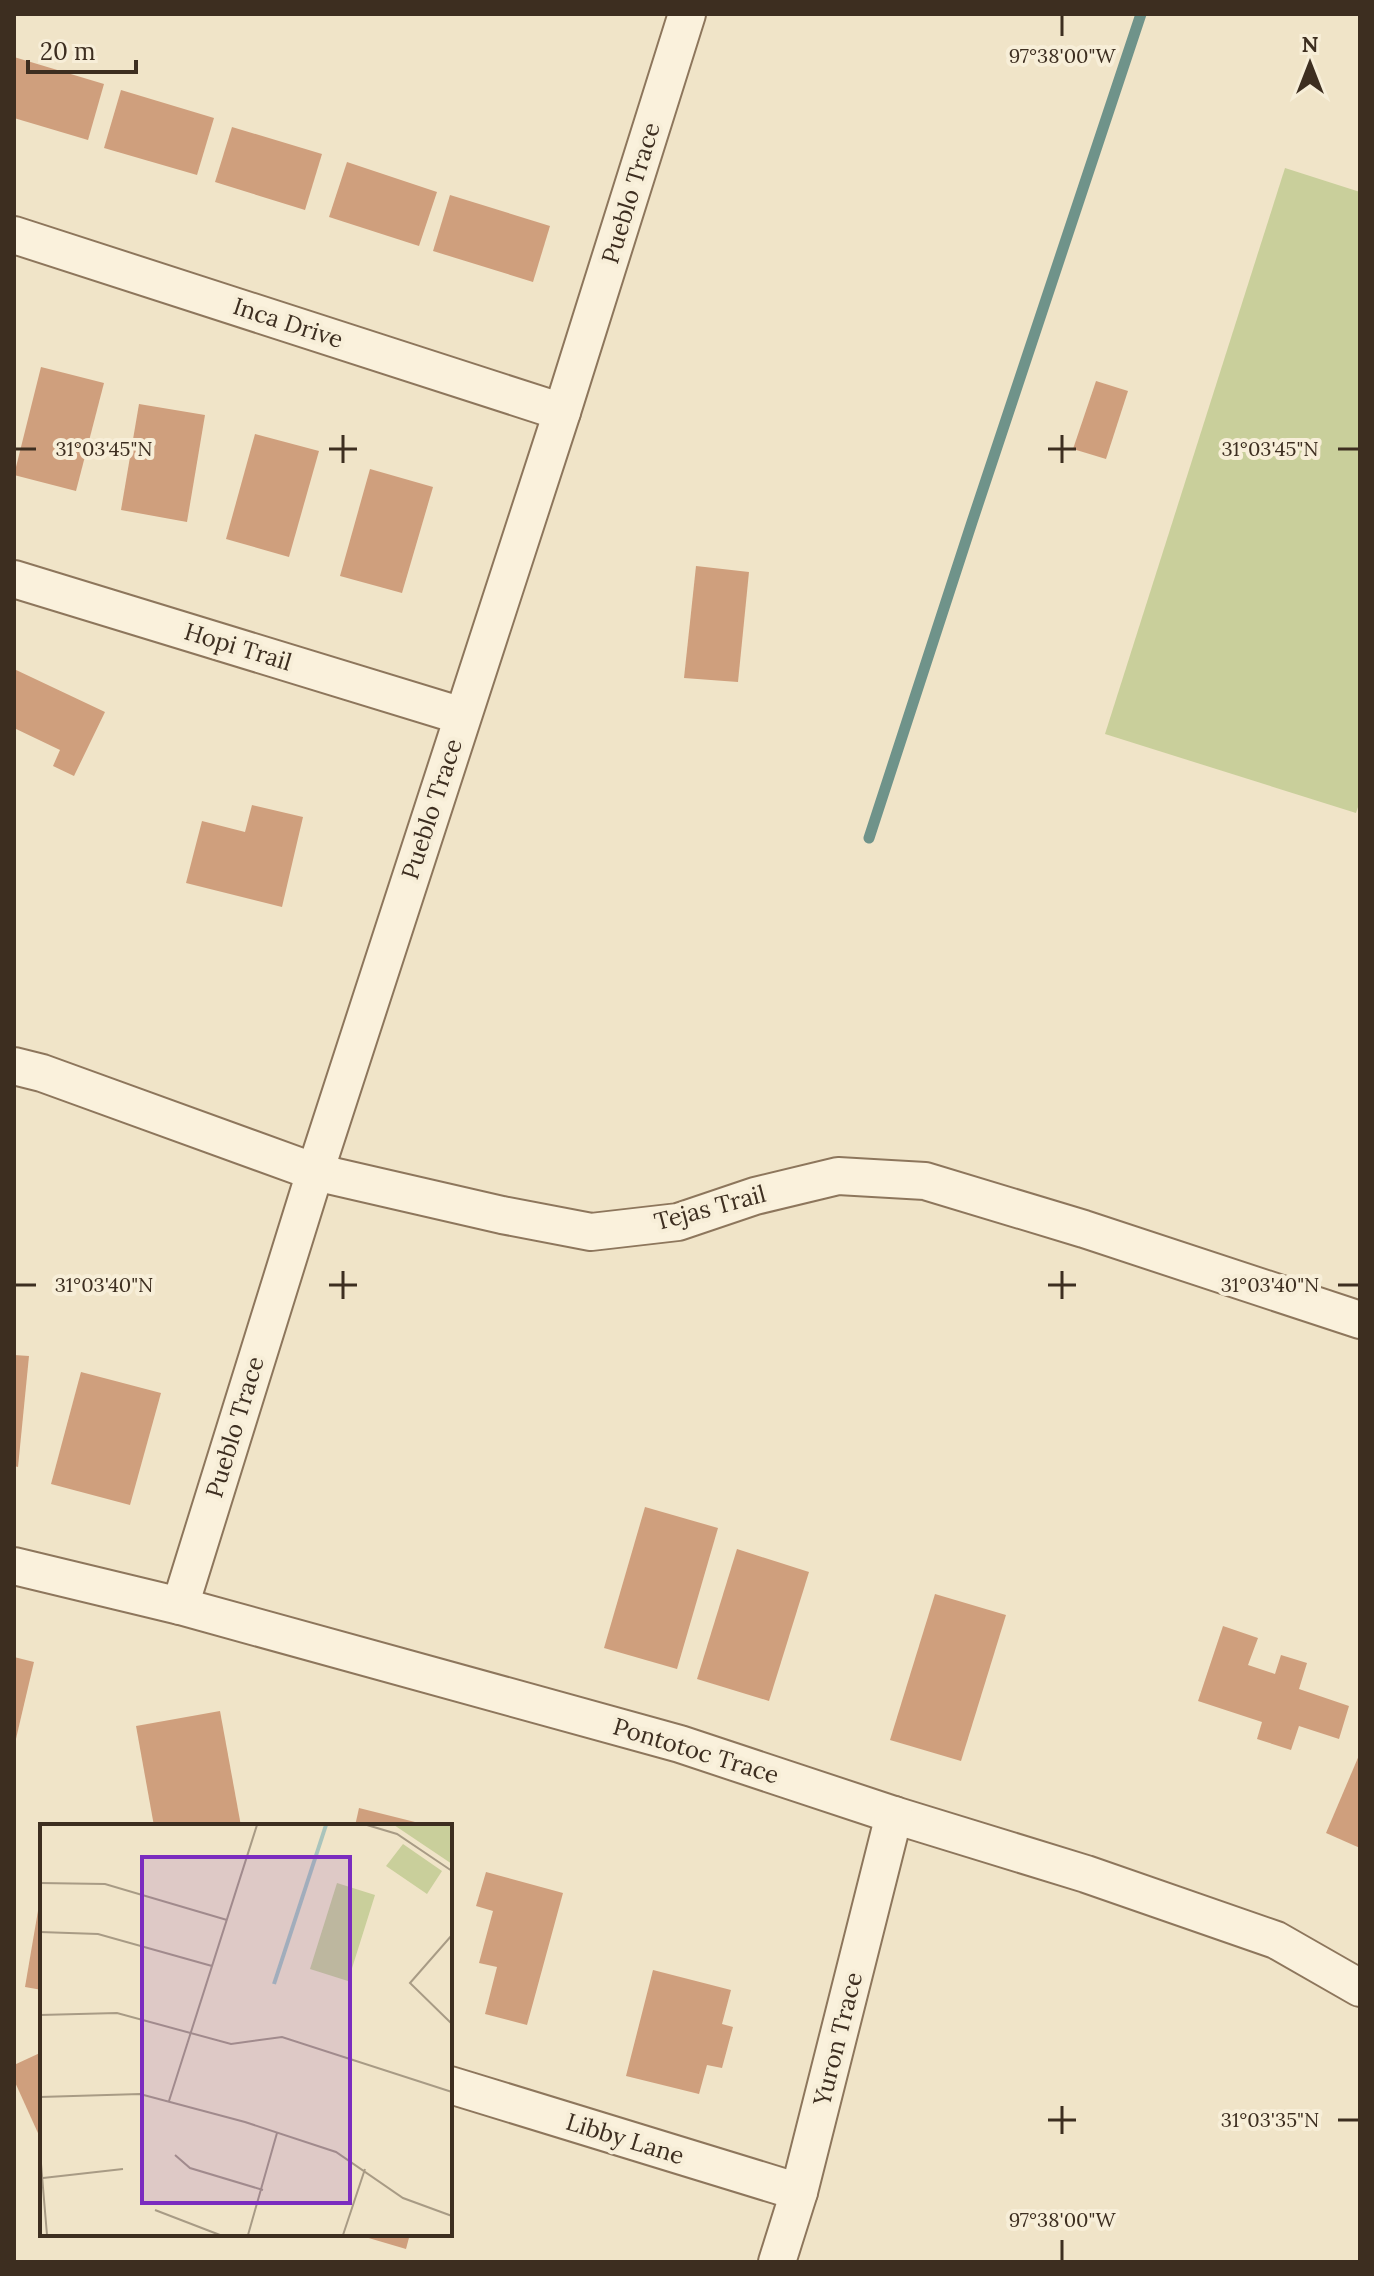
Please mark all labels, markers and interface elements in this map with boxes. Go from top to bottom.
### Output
scale bar [28,24,136,74]
north arrow [1270,24,1350,104]
text: N [1301,30,1319,58]
text: 20 m [40,36,96,67]
text: 97°38'00"W [1009,43,1116,68]
street label: Pueblo Trace [594,119,667,267]
street label: Inca Drive [229,290,347,355]
text: 31°03'45"N [55,436,153,461]
text: 31°03'45"N [1221,436,1319,461]
street label: Hopi Trail [181,616,296,677]
street label: Pueblo Trace [394,735,469,883]
street label: Tejas Trail [651,1178,769,1237]
text: 31°03'40"N [55,1272,153,1297]
text: 31°03'40"N [1221,1272,1319,1297]
street label: Pueblo Trace [198,1353,271,1501]
street label: Pontotoc Trace [610,1711,783,1790]
inset map [40,1824,452,2236]
street label: Yuron Trace [806,1969,869,2110]
street label: Libby Lane [562,2106,688,2171]
text: 31°03'35"N [1221,2107,1319,2132]
text: 97°38'00"W [1009,2207,1116,2232]

